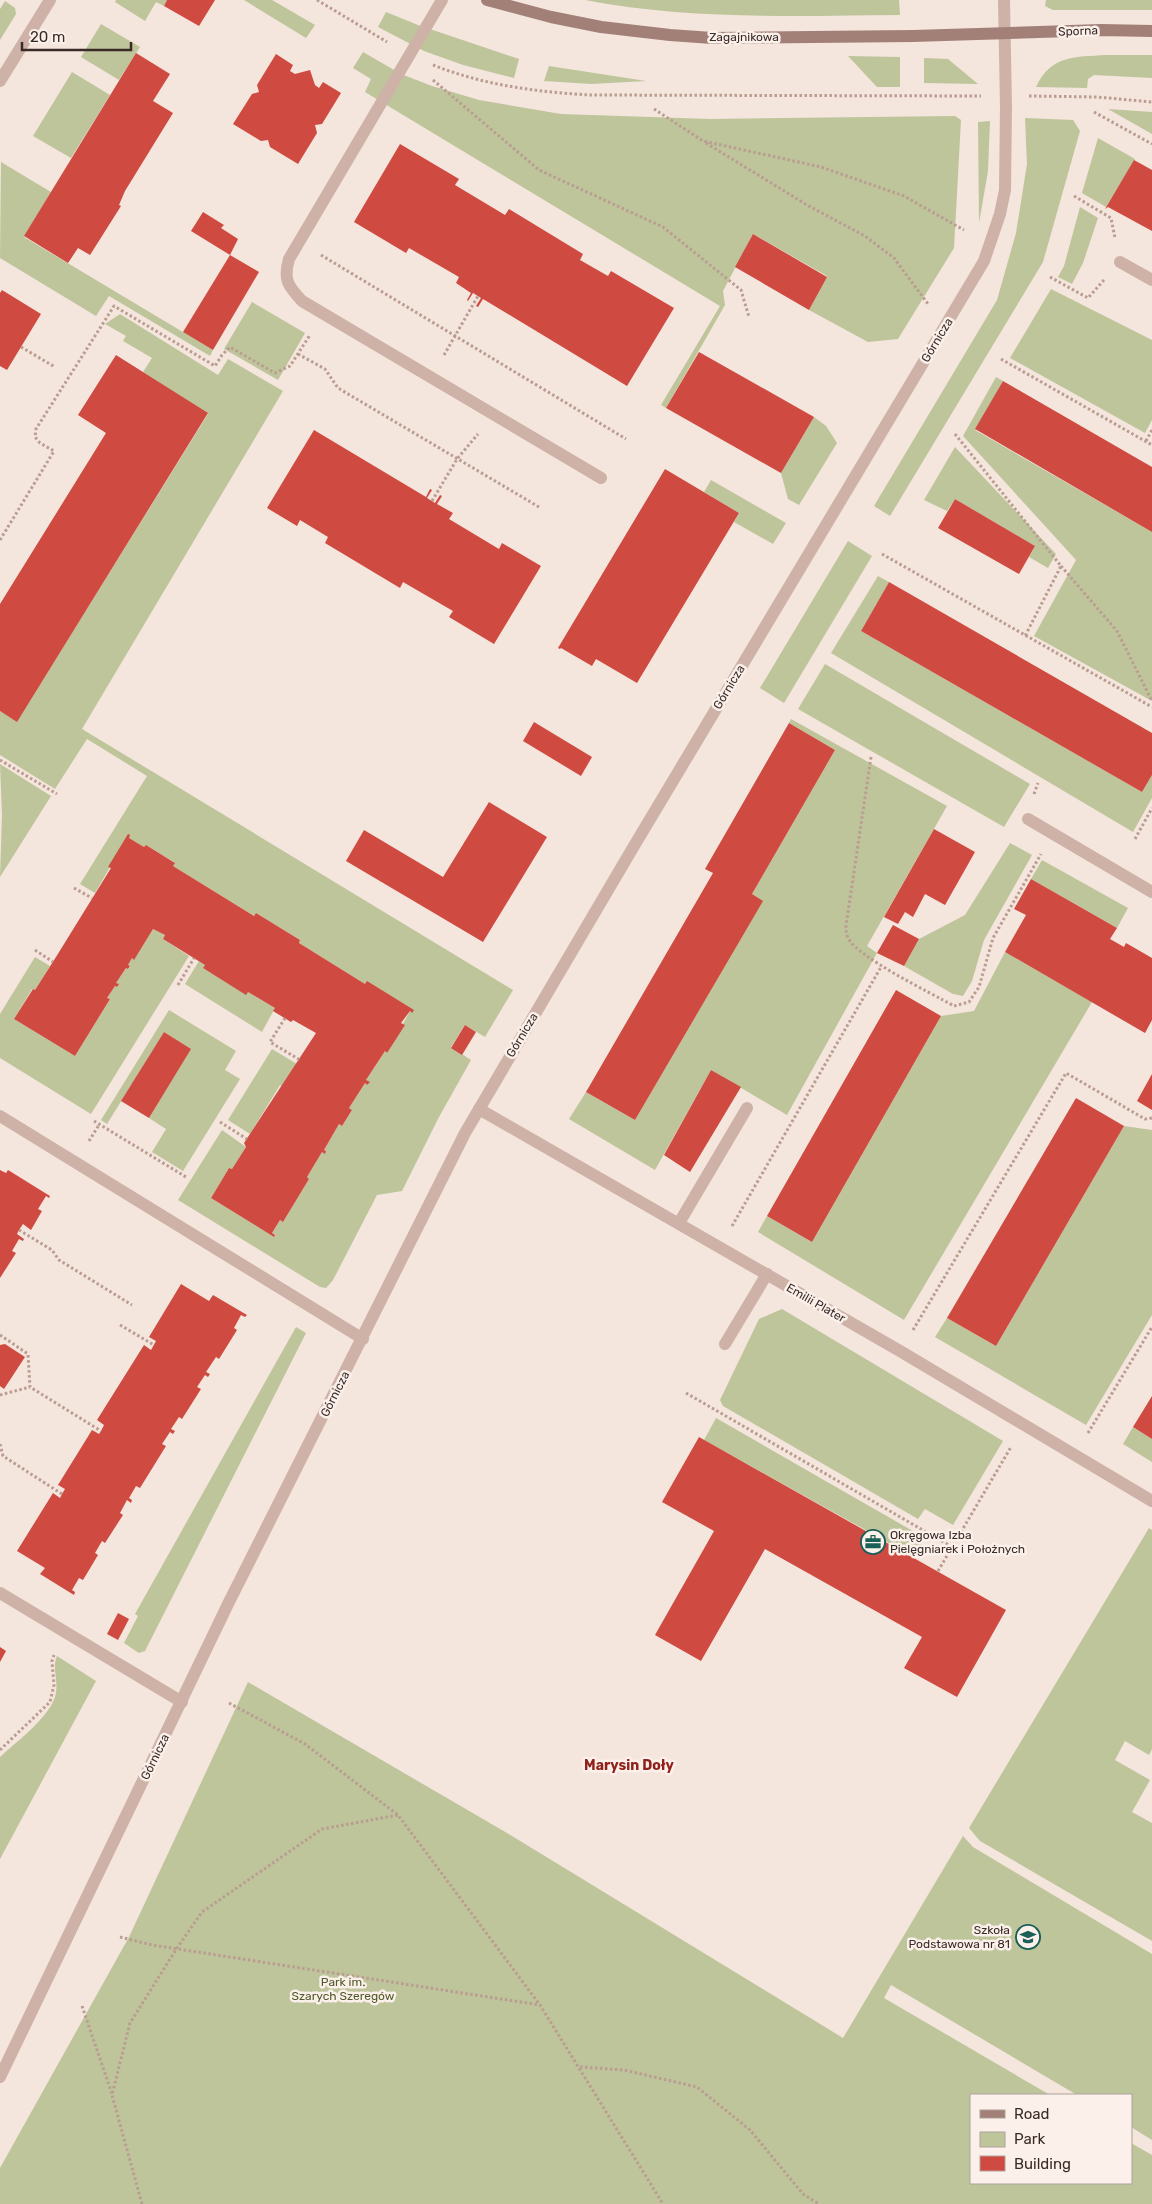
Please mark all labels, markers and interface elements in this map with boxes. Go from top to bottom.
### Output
scale bar [22,20,131,52]
street label: Sporna [1058,23,1098,39]
text: 20 m [30,28,65,46]
street label: Zagajnikowa [709,30,779,44]
street label: Górnicza [918,315,956,365]
street label: Górnicza [710,662,748,712]
street label: Górnicza [503,1010,541,1060]
street label: Emilii Plater [784,1281,848,1326]
street label: Górnicza [318,1369,352,1419]
place label: Okręgowa Izba Pielęgniarek i Położnych [890,1528,1025,1556]
office icon: Okręgowa Izba Pielęgniarek i Położnych [860,1529,886,1555]
street label: Górnicza [138,1732,172,1782]
district label: Marysin Doły [584,1757,675,1774]
place label: Szkoła Podstawowa nr 81 [908,1923,1010,1951]
school or university icon: Szkoła Podstawowa nr 81 [1015,1924,1041,1950]
park label: Park im. Szarych Szeregów [292,1975,395,2003]
legend [970,2094,1132,2184]
text: Road [1014,2105,1050,2123]
text: Park [1014,2130,1045,2148]
text: Building [1014,2155,1071,2173]

